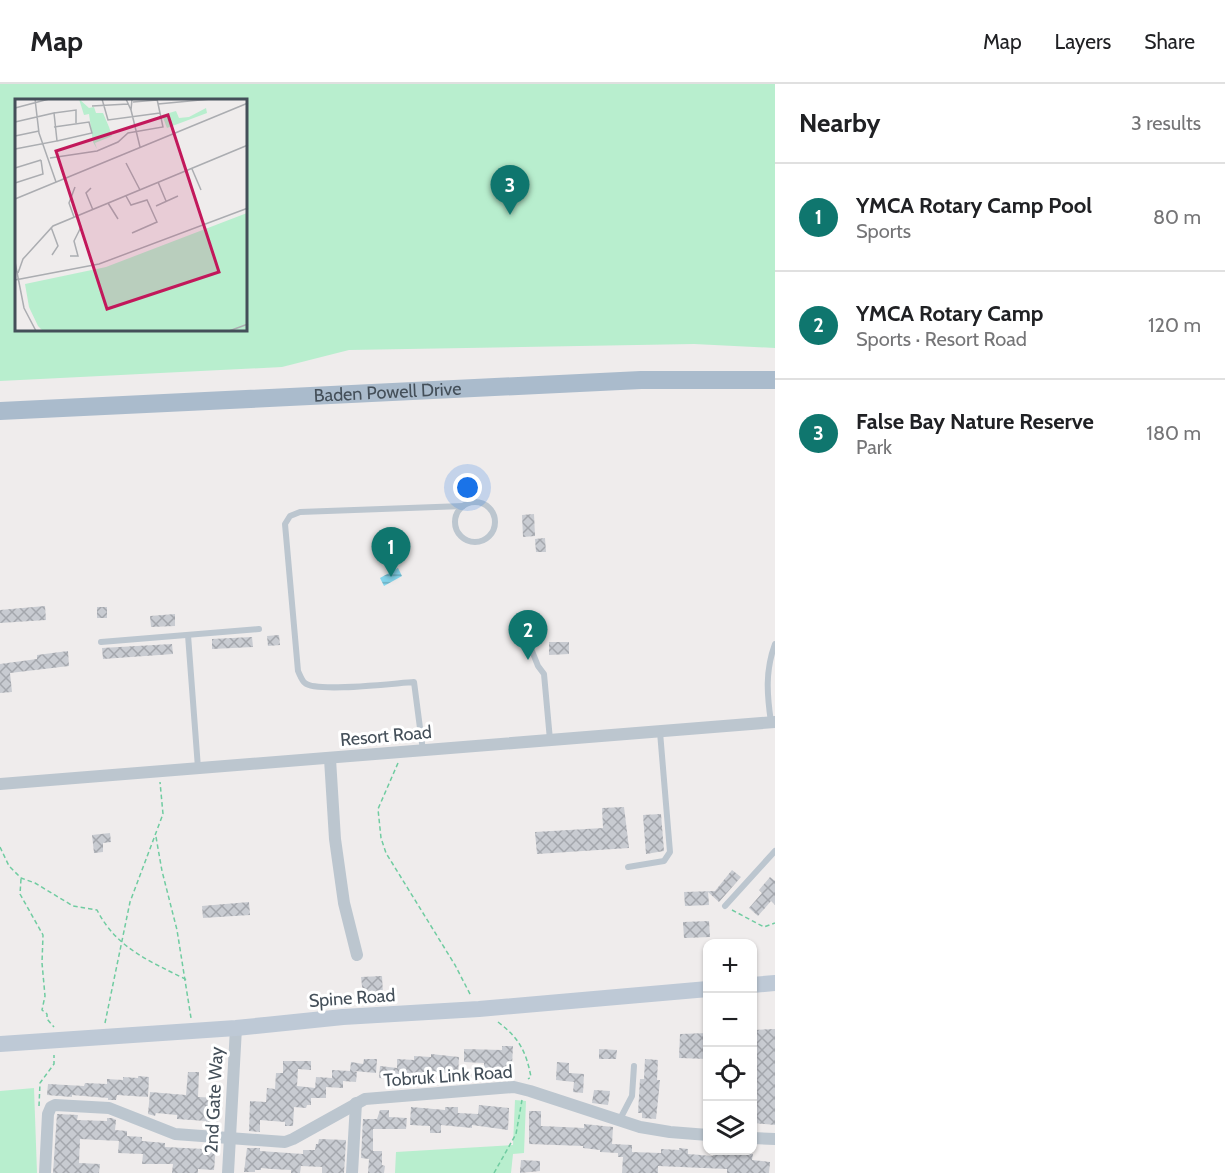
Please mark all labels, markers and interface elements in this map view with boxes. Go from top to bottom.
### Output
text: Map [30,24,83,58]
text: Map [983,29,1022,54]
text: Layers [1055,29,1111,54]
text: Share [1144,29,1195,54]
inset map [15,99,248,332]
text: Nearby [799,107,880,139]
text: 3 results [1131,111,1201,135]
pin: 3 [490,166,530,215]
text: YMCA Rotary Camp Pool [856,192,1092,219]
text: 1 [815,205,822,229]
text: 80 m [1153,205,1201,229]
text: Sports [856,219,911,243]
text: YMCA Rotary Camp [856,300,1043,327]
text: 2 [813,313,824,337]
text: 120 m [1148,313,1201,337]
text: Sports · Resort Road [856,327,1027,351]
street label: Baden Powell Drive [313,378,462,407]
text: False Bay Nature Reserve [856,408,1094,435]
text: 3 [813,421,824,445]
text: 180 m [1146,421,1201,445]
text: Park [856,435,892,459]
your location [453,473,482,502]
pin: 1 [372,528,410,577]
pin: 2 [508,610,548,660]
street label: Resort Road [339,721,433,751]
map controls [703,939,757,1155]
button: + [703,939,757,993]
street label: Spine Road [308,984,396,1012]
button: − [703,993,757,1047]
street label: 2nd Gate Way [200,1046,228,1154]
button: locate [703,1047,757,1101]
street label: Tobruk Link Road [383,1061,513,1091]
button: layers [703,1101,757,1155]

